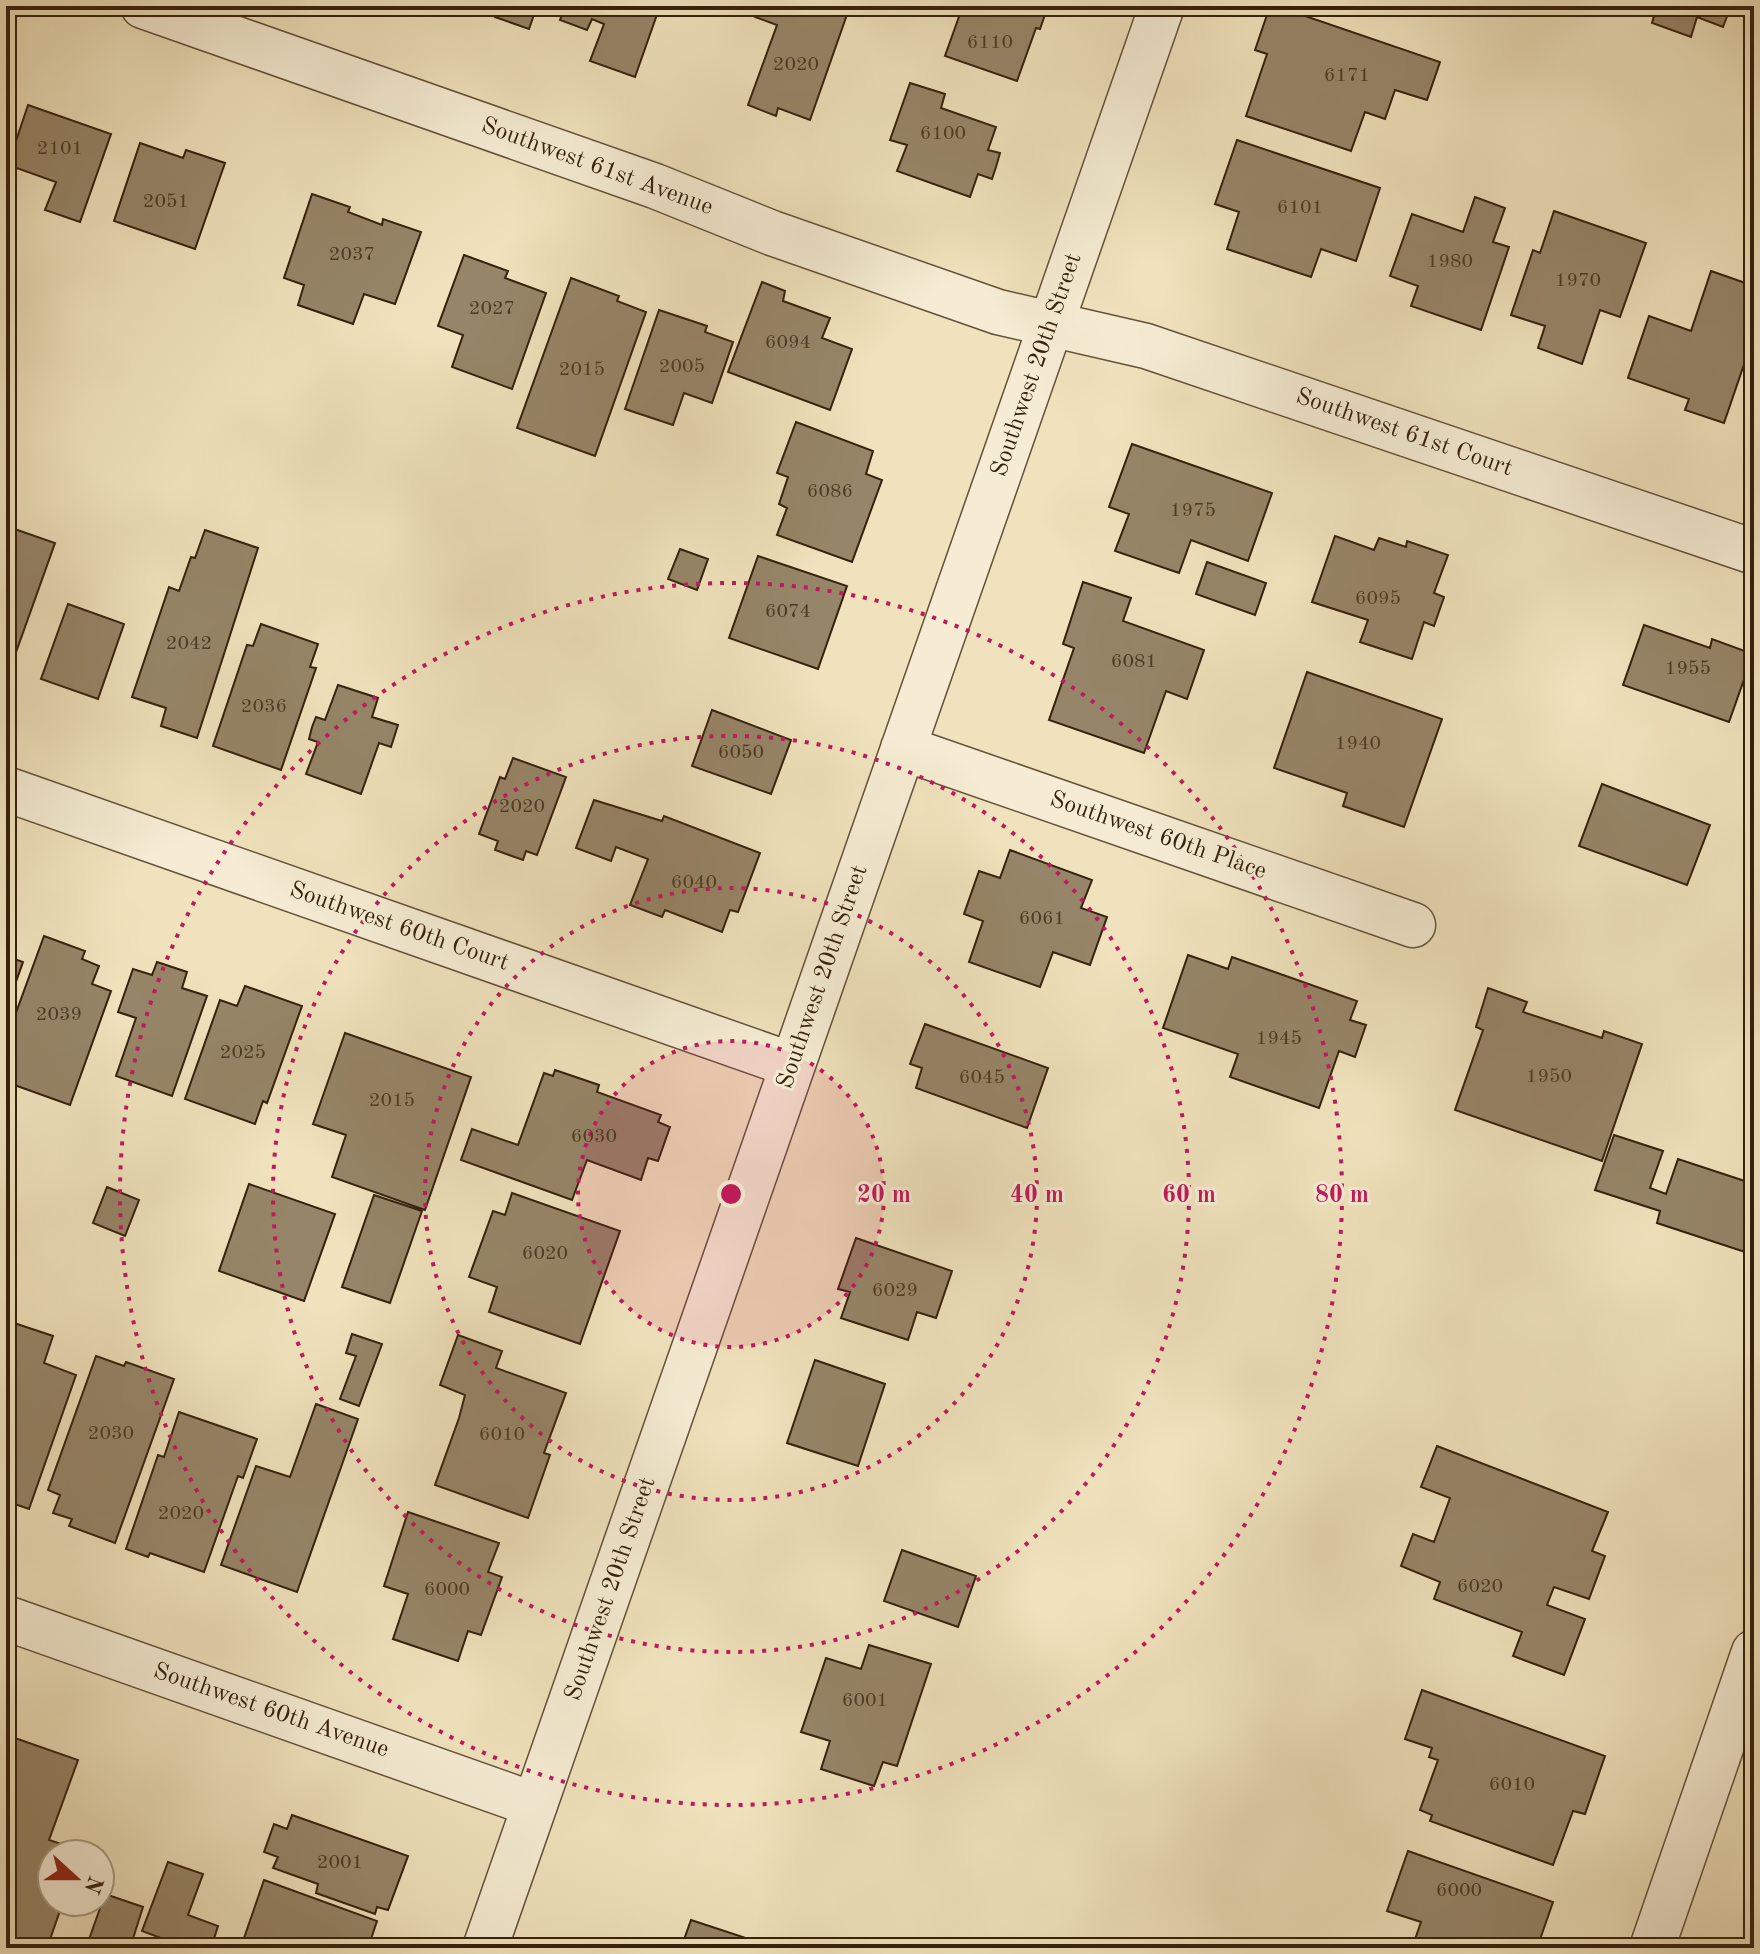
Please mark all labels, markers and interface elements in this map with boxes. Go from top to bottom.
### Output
house number: 6110 [967,33,1013,53]
house number: 2020 [773,55,819,75]
house number: 6171 [1324,66,1370,86]
street label: Southwest 61st Avenue [478,114,716,220]
house number: 6100 [920,124,966,144]
house number: 2101 [37,139,83,159]
house number: 2051 [143,192,189,212]
house number: 6101 [1277,198,1323,218]
house number: 2037 [329,245,375,265]
street label: Southwest 20th Street [987,250,1087,480]
house number: 1980 [1427,252,1473,272]
house number: 1970 [1555,271,1601,291]
house number: 2027 [469,299,515,319]
house number: 6094 [765,333,811,353]
house number: 2005 [659,357,705,377]
house number: 2015 [559,360,605,380]
street label: Southwest 61st Court [1293,385,1515,481]
house number: 6086 [807,482,853,502]
house number: 1975 [1170,501,1216,521]
house number: 6095 [1355,589,1401,609]
house number: 6074 [765,602,811,622]
house number: 2042 [166,634,212,654]
house number: 6081 [1111,652,1157,672]
house number: 1955 [1665,659,1711,679]
house number: 2036 [241,697,287,717]
house number: 1940 [1335,734,1381,754]
house number: 6050 [718,743,764,763]
street label: Southwest 60th Place [1047,788,1269,884]
house number: 2020 [499,797,545,817]
street label: Southwest 20th Street [773,862,873,1092]
house number: 6040 [671,873,717,893]
street label: Southwest 60th Court [286,878,512,976]
house number: 6061 [1019,909,1065,929]
house number: 2039 [36,1005,82,1025]
house number: 1945 [1256,1029,1302,1049]
house number: 2025 [220,1043,266,1063]
house number: 1950 [1526,1067,1572,1087]
house number: 6045 [959,1068,1005,1088]
house number: 2015 [369,1091,415,1111]
house number: 6030 [571,1127,617,1147]
centre of rings [717,1180,745,1208]
text: 20 m [857,1184,911,1208]
text: 40 m [1010,1184,1064,1208]
text: 60 m [1162,1184,1216,1208]
text: 80 m [1315,1184,1369,1208]
house number: 6020 [522,1244,568,1264]
house number: 6029 [872,1281,918,1301]
house number: 2030 [88,1424,134,1444]
house number: 6010 [479,1425,525,1445]
street label: Southwest 20th Street [561,1474,661,1704]
house number: 2020 [158,1504,204,1524]
house number: 6020 [1457,1577,1503,1597]
house number: 6000 [424,1580,470,1600]
street label: Southwest 60th Avenue [150,1659,392,1763]
house number: 6001 [842,1691,888,1711]
house number: 6010 [1489,1775,1535,1795]
north arrow [36,1838,116,1918]
house number: 2001 [317,1853,363,1873]
text: N [79,1873,106,1896]
house number: 6000 [1436,1881,1482,1901]

